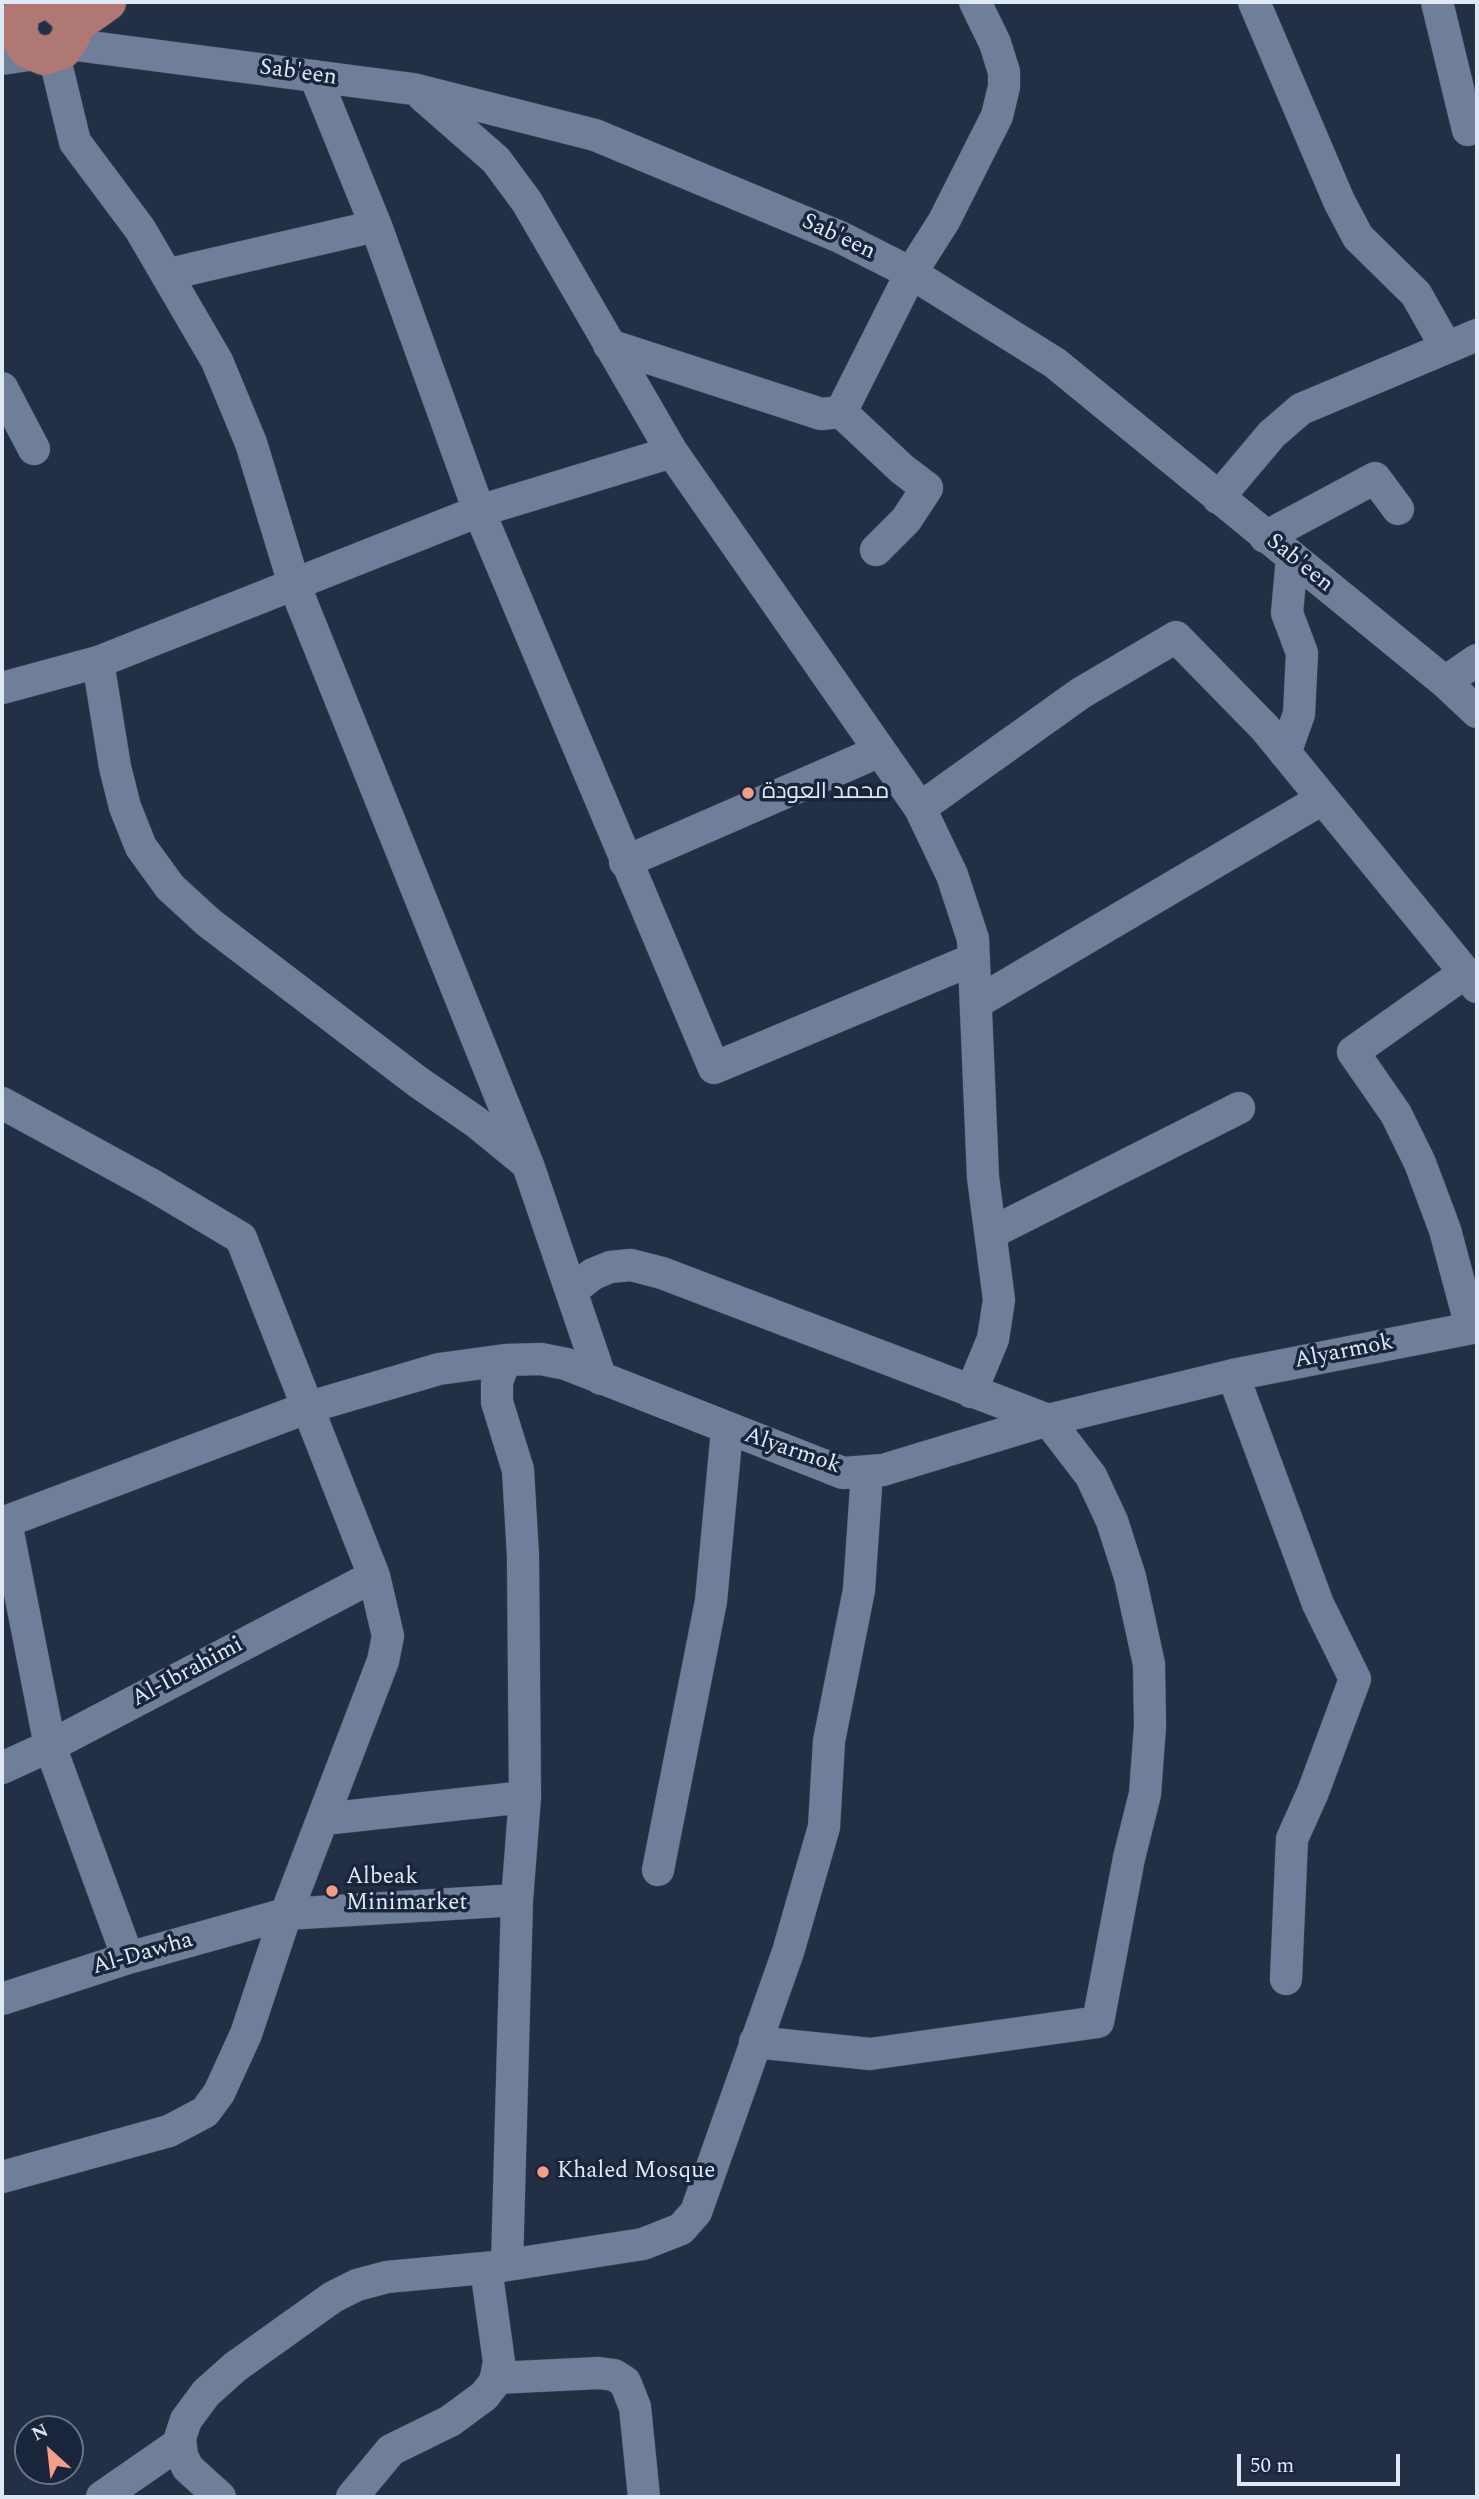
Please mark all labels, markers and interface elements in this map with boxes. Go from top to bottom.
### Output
street label: Sab'een [257,55,339,93]
street label: Sab'een [797,209,879,267]
street label: Sab'een [1260,529,1338,599]
place label: محمد العودة [762,779,889,807]
marker: محمد العودة [740,785,756,801]
street label: Alyarmok [1292,1330,1396,1376]
street label: Alyarmok [740,1423,844,1481]
street label: Al-Ibrahimi [128,1632,248,1714]
place label: Albeak Minimarket [346,1864,467,1918]
marker: Albeak Minimarket [324,1883,340,1899]
street label: Al-Dawha [90,1927,196,1983]
place label: Khaled Mosque [557,2158,715,2186]
marker: Khaled Mosque [535,2164,551,2180]
north arrow [14,2415,84,2485]
text: N [27,2416,54,2449]
scale bar [1241,2440,1404,2484]
text: 50 m [1250,2450,1294,2482]

